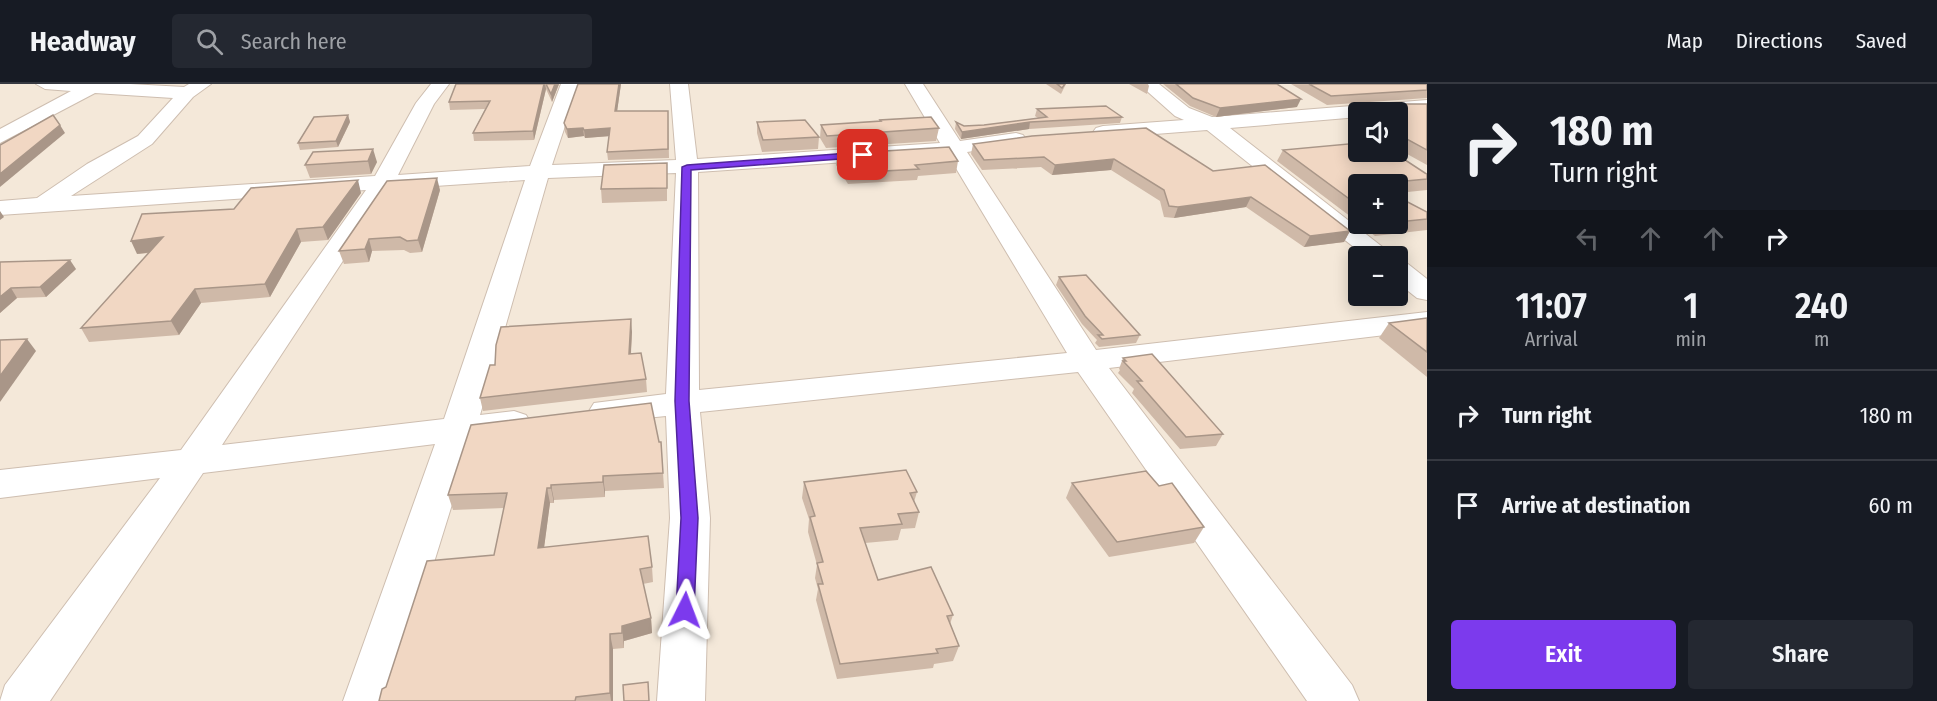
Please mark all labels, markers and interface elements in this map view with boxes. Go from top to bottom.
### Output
search box [172,14,592,68]
text: Headway [30,25,136,58]
icon: search [193,25,226,58]
text: Search here [241,28,347,55]
text: Map [1666,28,1703,54]
text: Directions [1736,28,1823,54]
text: Saved [1856,28,1907,54]
map controls [1348,102,1408,306]
button: sound [1348,102,1408,162]
text: 180 m [1550,106,1654,156]
icon: right [1451,108,1529,186]
pin [837,129,888,180]
icon: arrive [846,138,879,171]
text: Turn right [1550,157,1658,189]
button: + [1348,174,1408,234]
icon: left [1571,222,1604,255]
icon: ahead [1634,222,1667,255]
icon: ahead [1697,222,1730,255]
icon: right [1760,222,1793,255]
button: − [1348,246,1408,306]
text: 11:07 [1516,284,1587,328]
text: 1 [1683,284,1698,328]
text: 240 [1795,284,1848,328]
text: Arrival [1525,327,1578,351]
text: min [1675,327,1706,351]
text: m [1814,327,1829,351]
icon: right [1451,399,1484,432]
text: Turn right [1502,402,1591,429]
text: 180 m [1860,402,1913,429]
icon: arrive [1451,489,1484,522]
text: Arrive at destination [1502,492,1690,519]
text: 60 m [1869,492,1913,519]
position arrow [653,578,717,642]
button: Exit [1451,620,1676,689]
button: Share [1688,620,1913,689]

